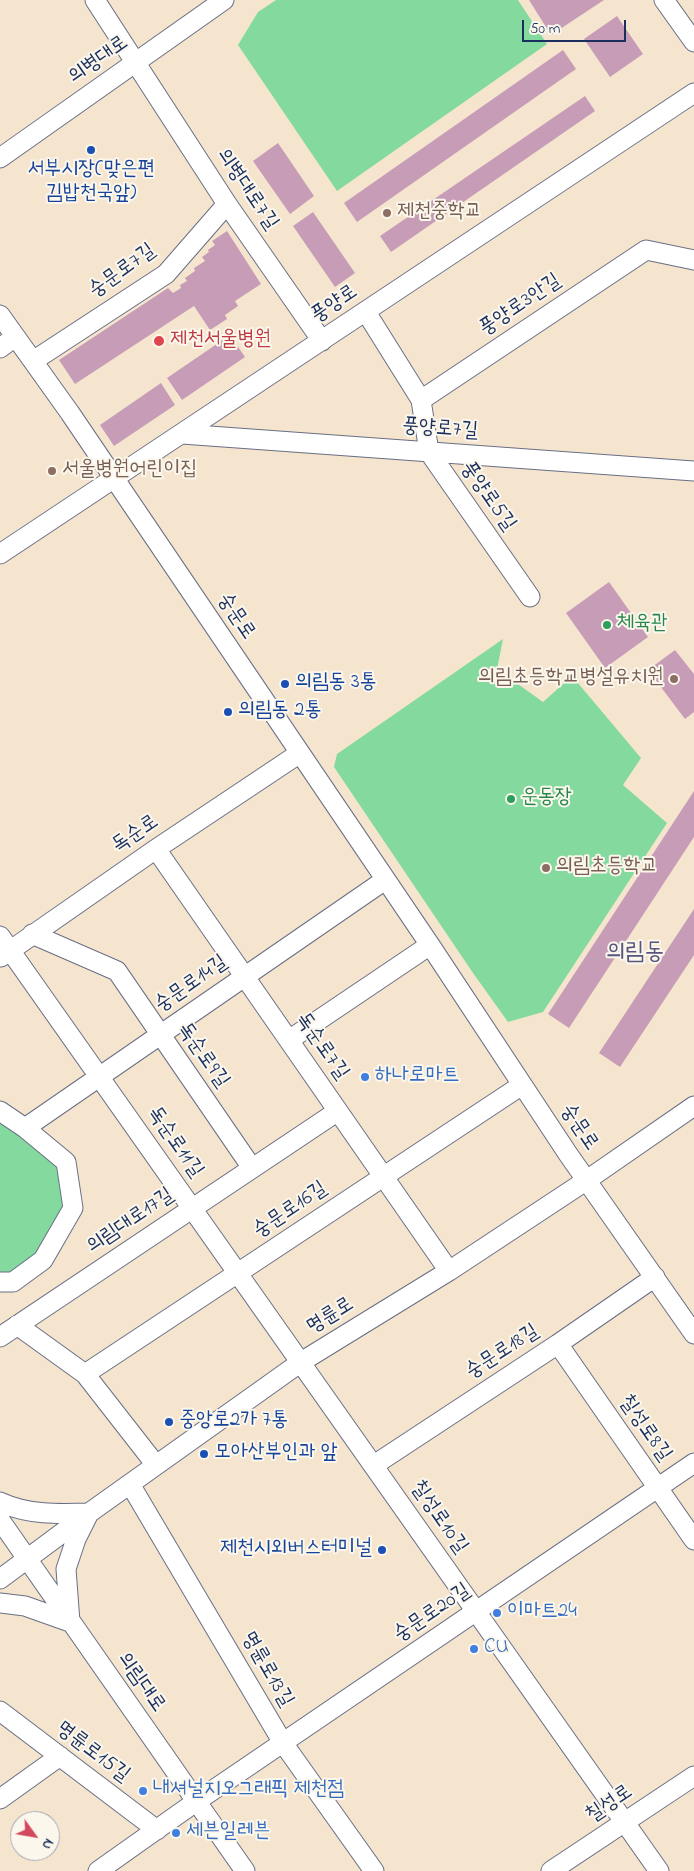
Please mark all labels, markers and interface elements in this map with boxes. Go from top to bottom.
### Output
scale bar [524,10,628,42]
text: 50 m [530,18,560,40]
street label: 의병대로 [64,31,134,91]
marker: 서부시장(맞은편 김밥천국앞) [85,144,97,156]
street label: 의병대로7길 [210,144,282,236]
place label: 서부시장(맞은편 김밥천국앞) [27,158,155,208]
place label: 제천중학교 [397,200,481,226]
marker: 제천중학교 [381,207,393,219]
street label: 숭문로7길 [85,239,161,305]
street label: 풍양로3안길 [475,270,567,342]
street label: 풍양로 [307,280,363,330]
place label: 제천서울병원 [170,328,271,354]
marker: 제천서울병원 [152,334,166,348]
street label: 풍양로7길 [401,415,479,445]
street label: 풍양로5길 [454,457,520,537]
place label: 서울병원어린이집 [62,458,197,484]
marker: 서울병원어린이집 [46,465,58,477]
street label: 숭문로 [210,589,260,645]
place label: 체육관 [617,612,668,638]
marker: 체육관 [601,619,613,631]
place label: 의림초등학교병설유치원 [478,666,664,692]
place label: 의림동 3통 [295,671,377,697]
marker: 의림초등학교병설유치원 [668,673,680,685]
marker: 의림동 3통 [279,678,291,690]
place label: 의림동 2통 [238,699,321,725]
marker: 의림동 2통 [222,706,234,718]
place label: 운동장 [521,786,572,812]
marker: 운동장 [505,793,517,805]
street label: 독순로 [108,810,164,860]
place label: 의림초등학교 [556,855,657,881]
marker: 의림초등학교 [540,862,552,874]
district label: 의림동 [606,940,664,968]
street label: 숭문로14길 [151,951,233,1019]
street label: 독순로7길 [289,1009,353,1085]
street label: 독순로9길 [170,1018,234,1094]
place label: 하나로마트 [375,1064,459,1090]
marker: 하나로마트 [359,1071,371,1083]
street label: 숭문로 [553,1100,603,1156]
street label: 독순로11길 [140,1103,208,1183]
street label: 숭문로16길 [249,1177,333,1245]
street label: 의림대로17길 [83,1184,179,1260]
street label: 명륜로 [303,1293,359,1341]
street label: 숭문로18길 [462,1320,544,1386]
street label: 칠성로8길 [612,1391,676,1467]
place label: 중앙로2가 7통 [179,1409,288,1435]
marker: 중앙로2가 7통 [163,1416,175,1428]
place label: 모아산부인과 앞 [214,1441,338,1467]
marker: 모아산부인과 앞 [198,1448,210,1460]
street label: 칠성로10길 [404,1477,472,1559]
place label: 제천시외버스터미널 [220,1537,372,1563]
marker: 제천시외버스터미널 [376,1544,388,1556]
street label: 숭문로20길 [390,1579,476,1649]
place label: 이마트24 [507,1600,577,1626]
marker: 이마트24 [491,1607,503,1619]
street label: 명륜로13길 [234,1628,298,1712]
place label: CU [484,1636,509,1662]
marker: CU [468,1643,480,1655]
street label: 의림대로 [110,1648,170,1718]
street label: 명륜로15길 [50,1717,134,1789]
place label: 내셔널지오그래픽 제천점 [153,1778,344,1804]
street label: 칠성로 [582,1780,638,1830]
marker: 내셔널지오그래픽 제천점 [137,1785,149,1797]
north arrow [10,1811,60,1861]
place label: 세븐일레븐 [186,1820,270,1846]
marker: 세븐일레븐 [170,1827,182,1839]
text: N [36,1834,59,1853]

